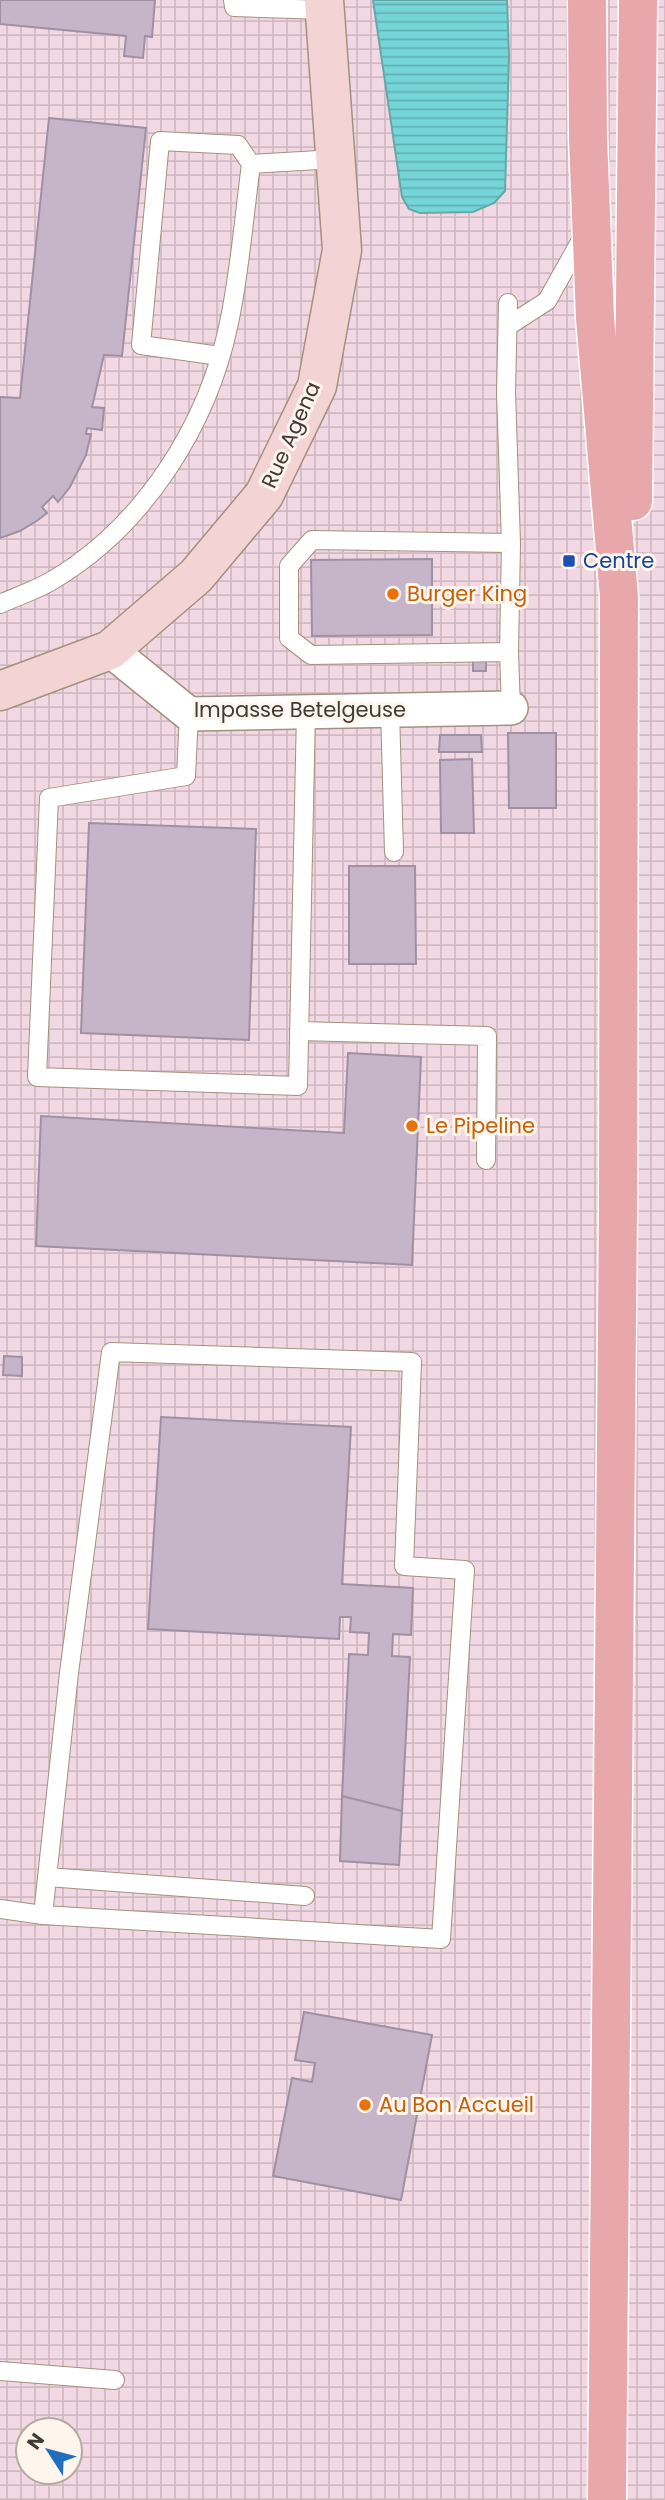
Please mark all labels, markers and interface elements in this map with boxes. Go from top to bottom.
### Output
street label: Rue Agena [254,377,327,493]
place label: Centre [583,546,654,575]
marker: Centre [561,553,577,569]
place label: Burger King [407,579,527,608]
marker: Burger King [385,586,401,602]
street label: Impasse Betelgeuse [194,695,406,724]
place label: Le Pipeline [426,1111,535,1140]
marker: Le Pipeline [404,1118,420,1134]
place label: Au Bon Accueil [379,2090,534,2119]
marker: Au Bon Accueil [357,2097,373,2113]
north arrow [14,2416,84,2486]
text: N [21,2428,51,2455]

